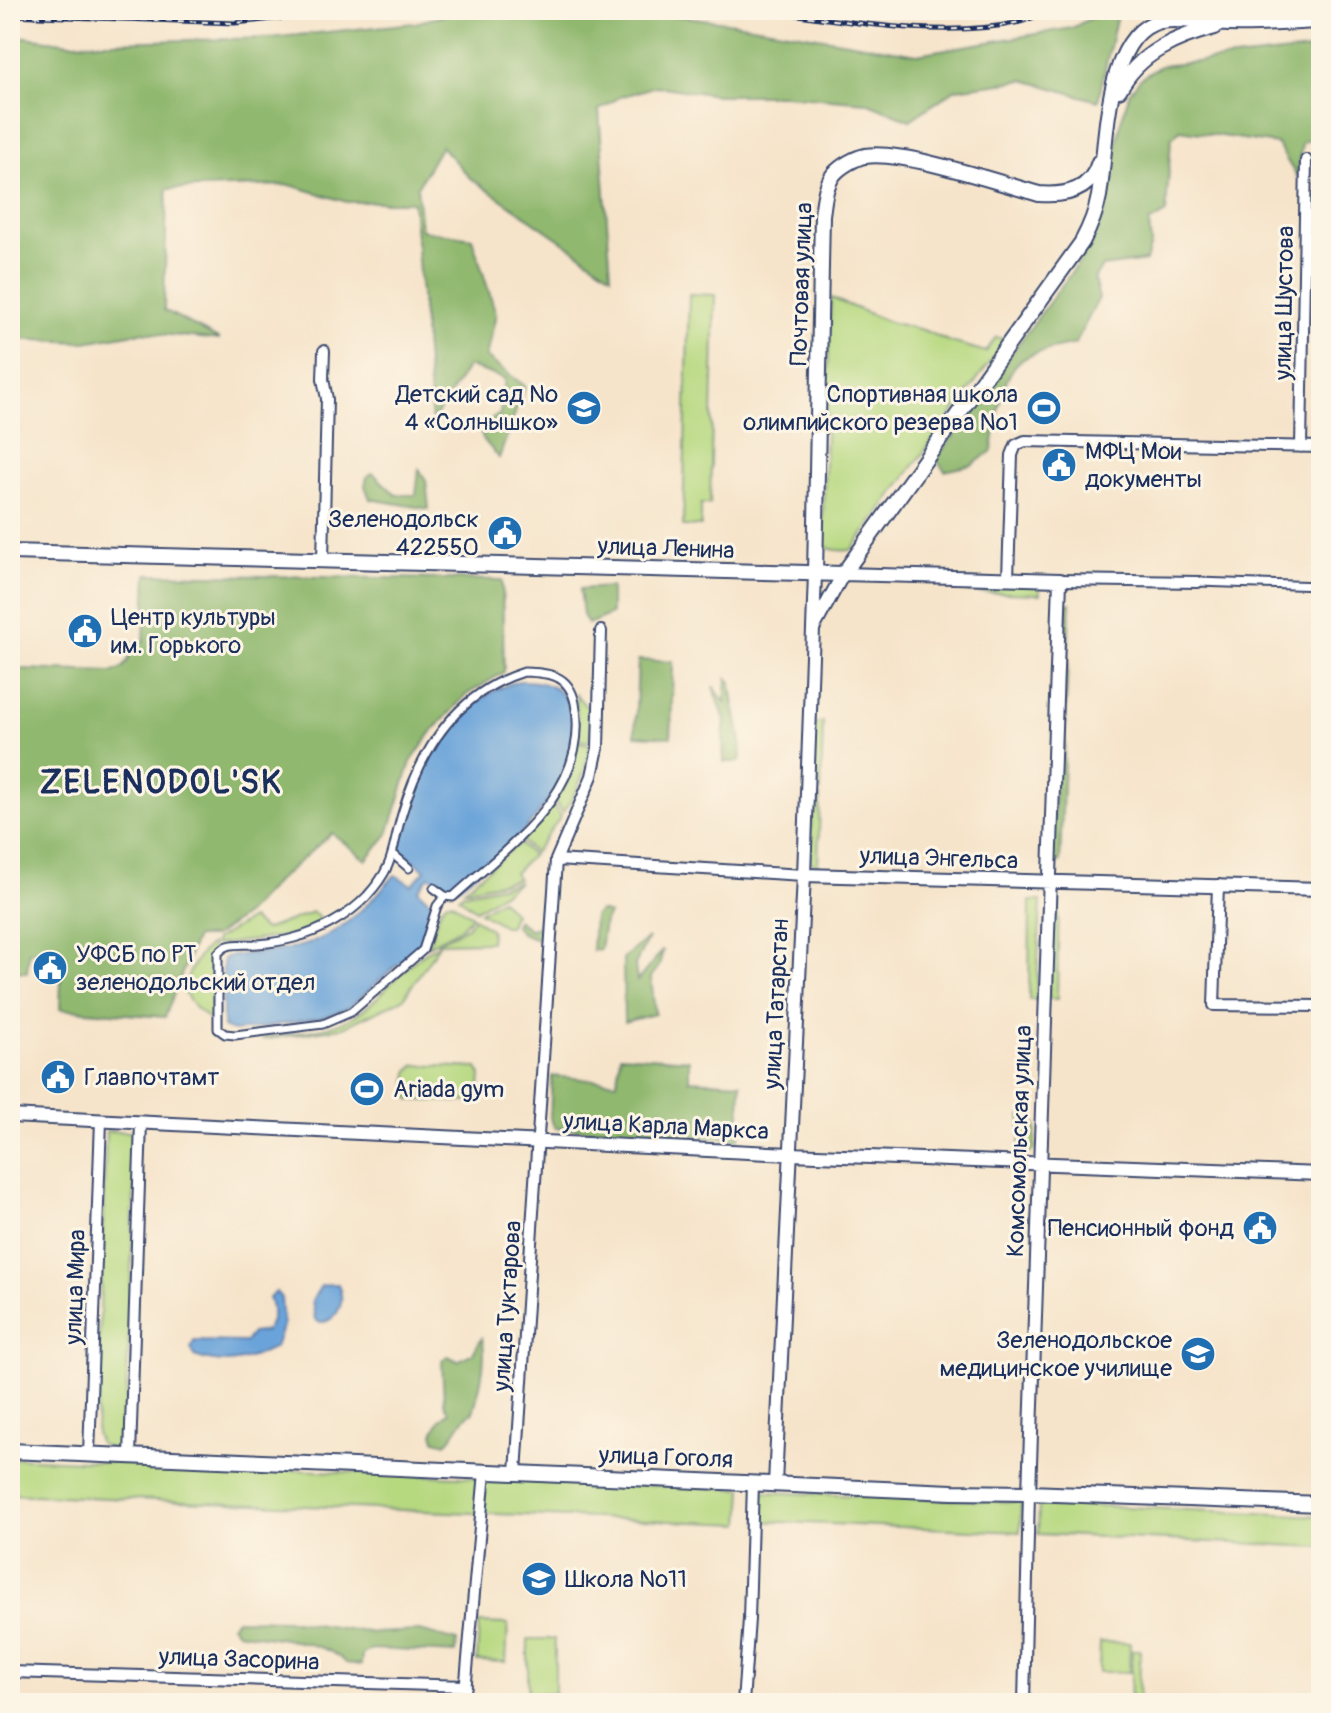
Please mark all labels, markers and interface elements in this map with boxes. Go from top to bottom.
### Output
street label: Почтовая улица [784,202,819,366]
street label: улица Шустова [1269,226,1300,381]
place label: Детский сад № 4 «Солнышко» [395,380,558,437]
place label: Спортивная школа олимпийского резерва №1 [743,380,1018,437]
school or university icon: Детский сад № 4 «Солнышко» [565,389,603,427]
sports icon: Спортивная школа олимпийского резерва №1 [1025,389,1063,427]
place label: МФЦ Мои документы [1085,437,1202,494]
public building icon: МФЦ Мои документы [1040,446,1078,484]
place label: Зеленодольск 422550 [328,505,479,562]
public building icon: Зеленодольск 422550 [486,514,524,552]
street label: улица Ленина [596,532,735,565]
place label: Центр культуры им. Горького [111,603,276,660]
public building icon: Центр культуры им. Горького [66,612,104,650]
district label: ZELENODOL'SK [40,763,282,803]
street label: улица Энгельса [858,841,1019,876]
street label: улица Татарстан [757,918,795,1091]
place label: УФСБ по РТ зеленодольский отдел [76,940,315,997]
public building icon: УФСБ по РТ зеленодольский отдел [31,949,69,987]
street label: Комсомольская улица [1001,1025,1038,1257]
public building icon: Главпочтамт [39,1058,77,1096]
place label: Главпочтамт [84,1063,219,1092]
sports icon: Ariada gym [348,1070,386,1108]
place label: Ariada gym [393,1075,504,1104]
street label: улица Карла Маркса [561,1107,769,1146]
public building icon: Пенсионный фонд [1241,1209,1279,1247]
place label: Пенсионный фонд [1048,1214,1235,1243]
street label: улица Туктарова [487,1220,528,1393]
street label: улица Мира [59,1229,92,1346]
place label: Зеленодольское медицинское училище [939,1326,1172,1383]
school or university icon: Зеленодольское медицинское училище [1179,1335,1217,1373]
street label: улица Гоголя [597,1441,734,1474]
school or university icon: Школа №11 [520,1560,558,1598]
place label: Школа №11 [565,1565,687,1594]
street label: улица Засорина [157,1642,320,1677]

